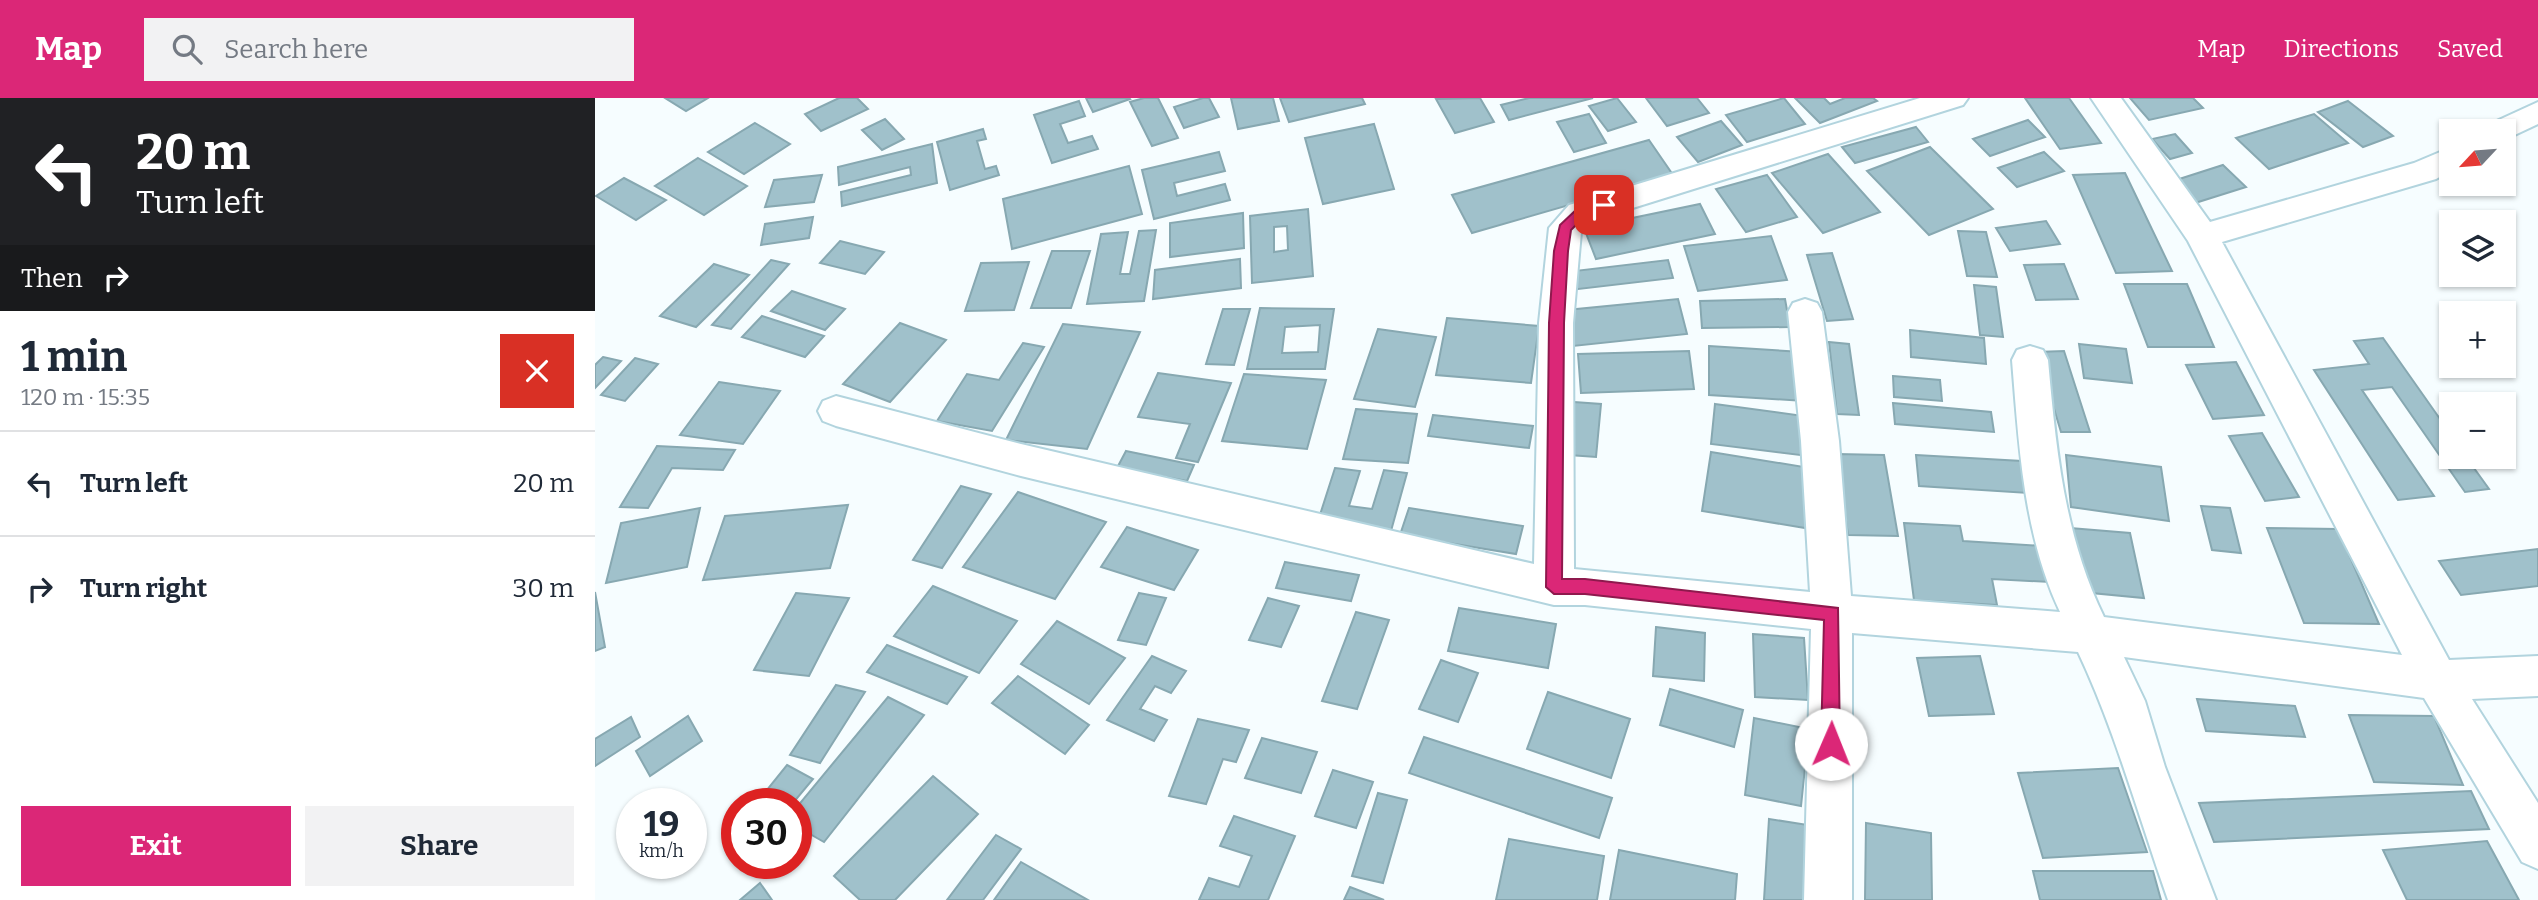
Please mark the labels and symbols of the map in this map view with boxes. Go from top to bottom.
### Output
north arrow [2439,119,2517,196]
pin [1574,175,1634,235]
position arrow [1794,707,1868,781]
speed limit sign: 30 [721,788,812,879]

